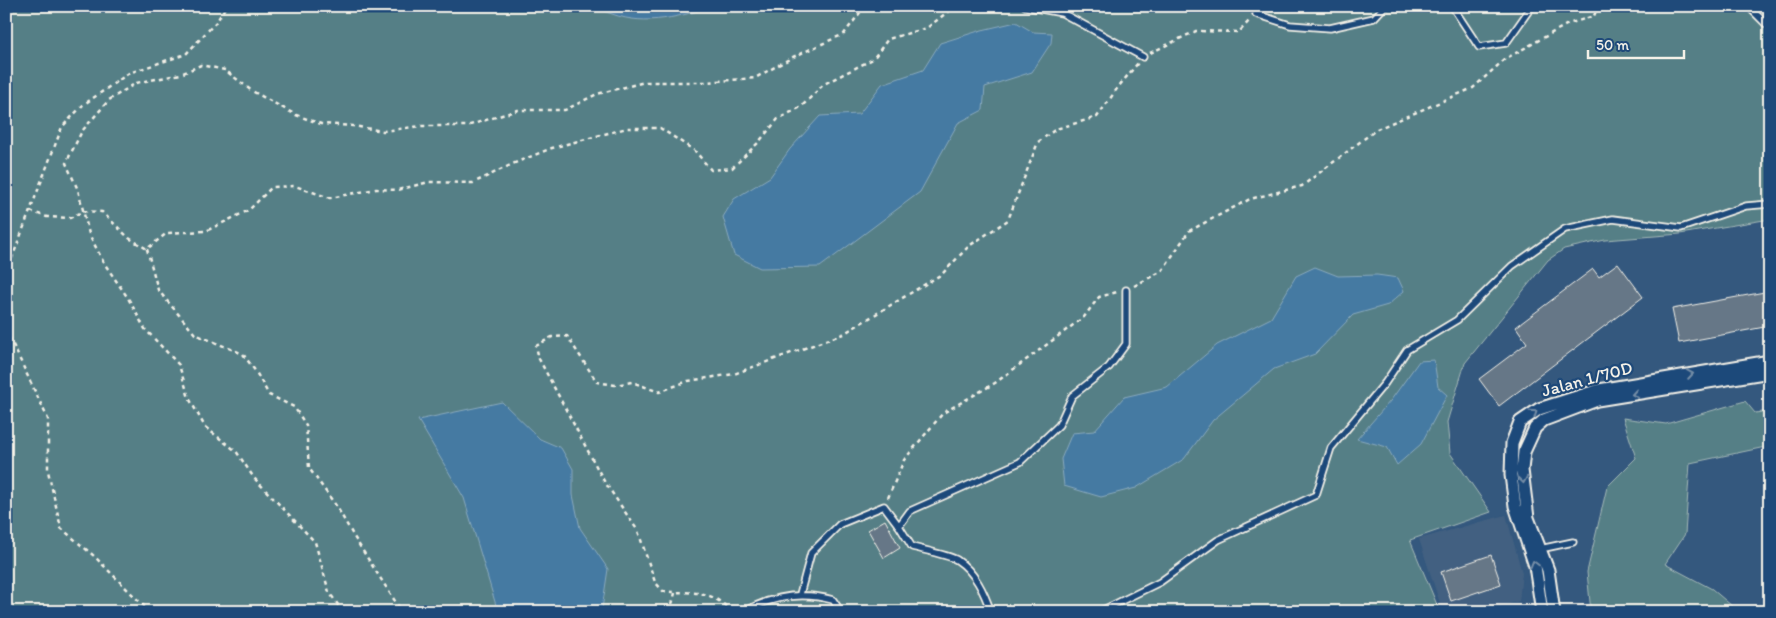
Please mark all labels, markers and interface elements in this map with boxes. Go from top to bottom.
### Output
scale bar [1588,28,1685,60]
text: 50 m [1596,36,1629,54]
street label: Jalan 1/70D [1539,356,1635,402]
one-way arrow [1686,369,1695,379]
one-way arrow [1631,388,1639,399]
one-way arrow [1528,410,1537,419]
one-way arrow [1517,477,1528,485]
one-way arrow [1529,560,1539,568]

